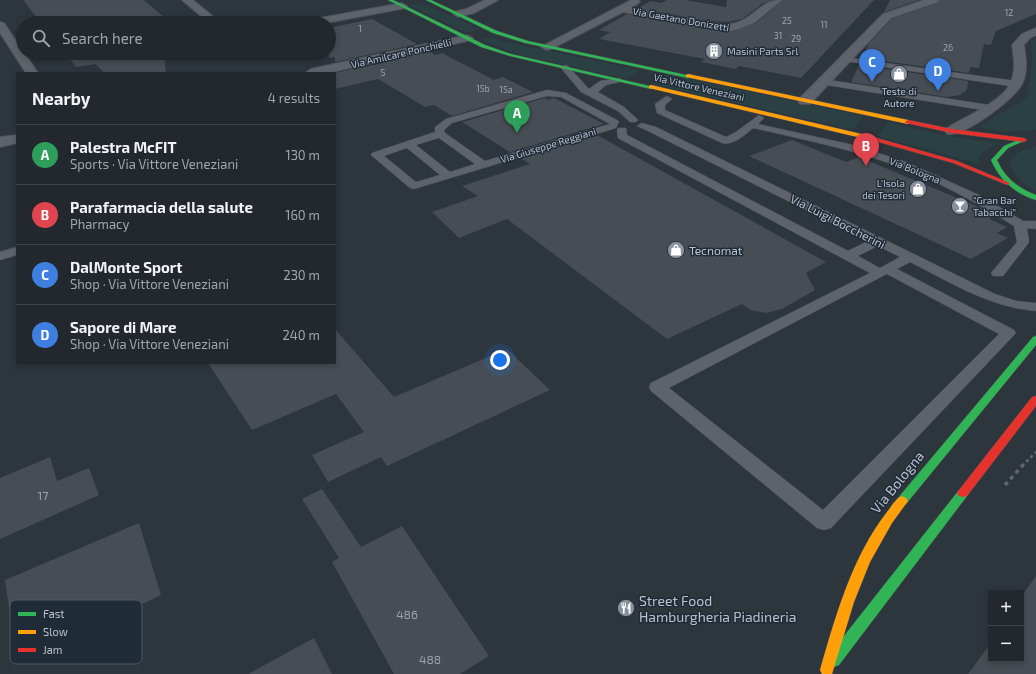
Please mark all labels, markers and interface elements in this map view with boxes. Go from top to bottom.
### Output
street label: Via Gaetano Donizetti [632,5,730,33]
house number: 12 [1005,7,1013,18]
house number: 25 [782,15,792,26]
search box [16,16,336,60]
house number: 11 [820,19,828,30]
house number: 1 [358,23,362,34]
icon: search [30,27,52,49]
text: Search here [62,29,143,47]
house number: 31 [774,30,782,41]
house number: 29 [791,33,801,44]
street label: Via Amilcare Ponchielli [350,36,452,70]
building icon: Masini Parts Srl [704,41,724,61]
house number: 26 [943,42,953,53]
place label: Masini Parts Srl [727,45,798,57]
pin: C [859,49,885,82]
pin: D [925,58,951,91]
shop icon: Teste di Autore [889,64,909,84]
house number: 5 [381,67,386,78]
street label: Via Vittore Veneziani [652,71,746,103]
house number: 15b [476,83,490,94]
house number: 15a [499,84,513,95]
place label: Teste di Autore [882,85,916,109]
text: Nearby [32,88,90,108]
text: 4 results [268,90,320,106]
pin: A [504,100,530,133]
street label: Via Giuseppe Reggiani [499,125,597,165]
pin: B [853,133,879,166]
text: Palestra McFIT [70,138,177,156]
text: A [41,147,49,163]
text: 130 m [285,147,320,163]
street label: Via Bologna [888,154,942,186]
text: Sports · Via Vittore Veneziani [70,156,238,172]
place label: L'Isola dei Tesori [862,177,905,201]
shop icon: L'Isola dei Tesori [908,179,928,199]
street label: Via Luigi Boccherini [788,191,888,251]
place label: "Gran Bar Tabacchi" [973,194,1016,218]
bar icon: "Gran Bar Tabacchi" [950,196,970,216]
text: Parafarmacia della salute [70,198,253,216]
text: B [41,207,49,223]
text: 160 m [285,207,320,223]
text: Pharmacy [70,216,129,232]
shop icon: Tecnomat [666,240,686,260]
place label: Tecnomat [689,243,743,257]
text: DalMonte Sport [70,258,182,276]
text: C [41,267,49,283]
text: 230 m [283,267,320,283]
text: Shop · Via Vittore Veneziani [70,276,229,292]
text: Sapore di Mare [70,318,177,336]
text: D [41,327,49,343]
text: 240 m [283,327,320,343]
text: Shop · Via Vittore Veneziani [70,336,229,352]
your location [490,350,510,370]
street label: Via Bologna [867,447,927,517]
house number: 17 [38,488,48,502]
map controls [988,590,1024,662]
button: + [988,590,1024,626]
place label: Street Food Hamburgheria Piadineria [639,592,797,625]
restaurant icon: Street Food Hamburgheria Piadineria [616,598,636,618]
legend [10,600,142,664]
text: Fast [43,607,65,620]
house number: 486 [396,607,418,621]
text: Slow [43,625,68,638]
button: − [988,626,1024,662]
text: Jam [43,643,62,656]
house number: 488 [419,652,441,666]

